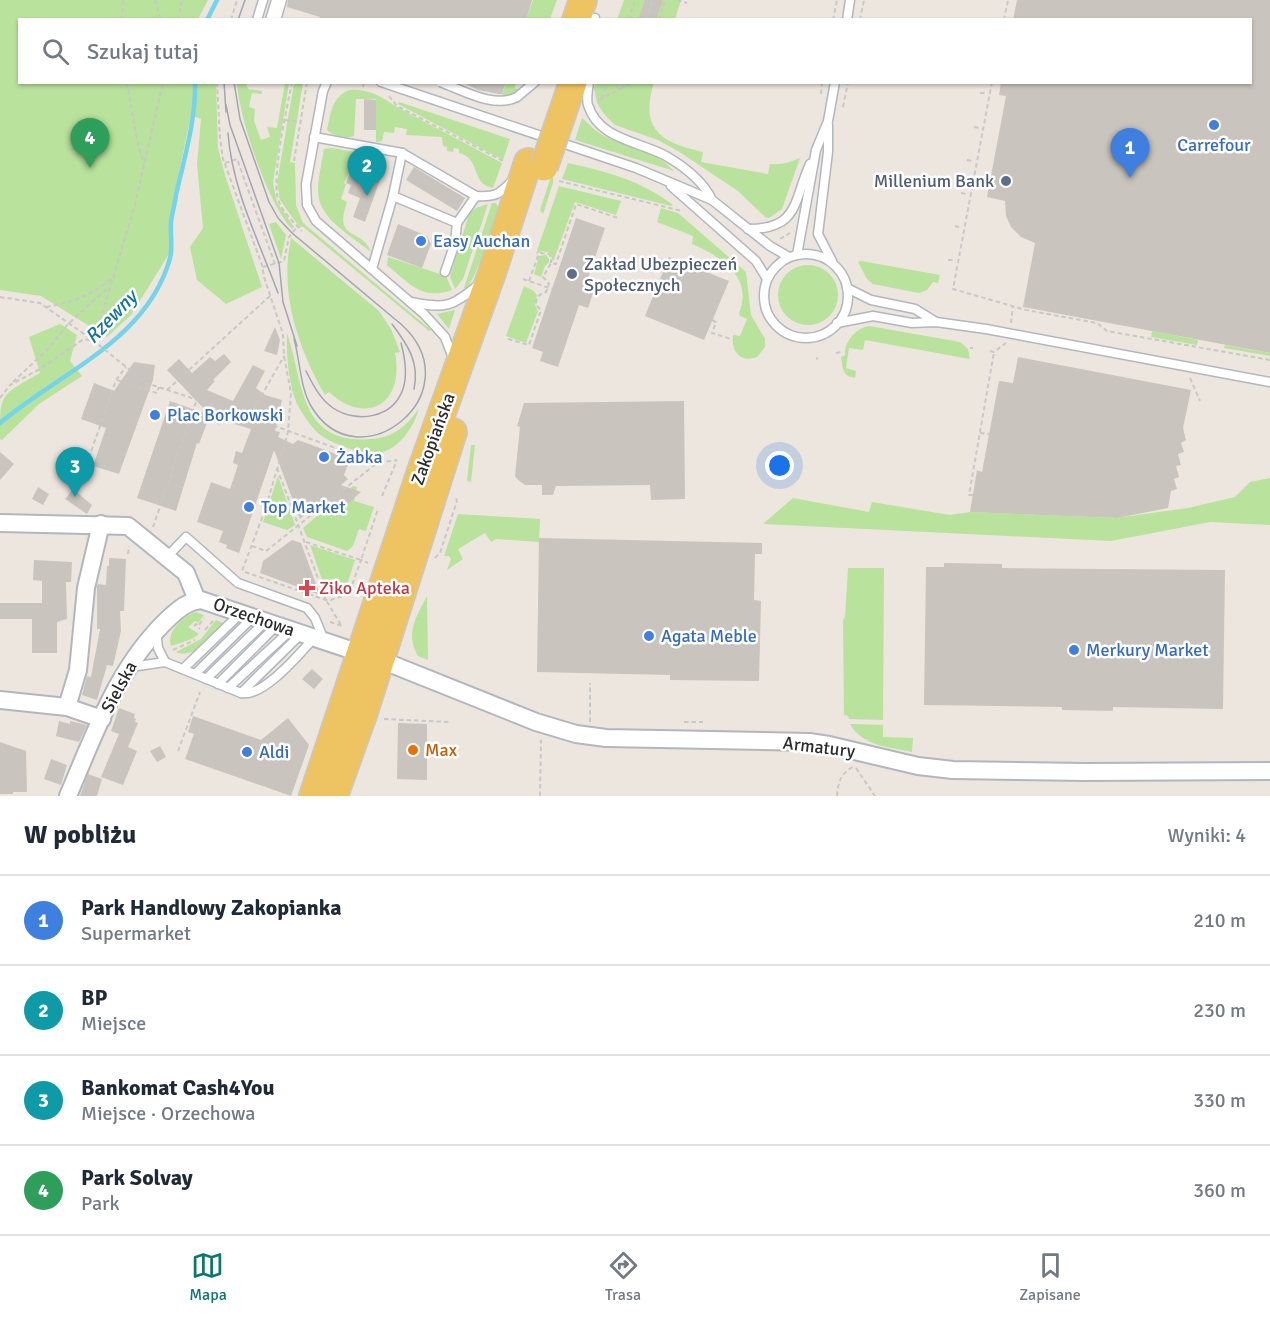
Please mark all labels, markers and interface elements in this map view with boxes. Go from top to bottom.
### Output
search box [18,18,1252,84]
icon: search [39,35,72,68]
text: Szukaj tutaj [87,38,199,65]
pin: 4 [70,118,110,168]
marker: Carrefour [1207,118,1221,132]
pin: 1 [1110,128,1150,178]
place label: Carrefour [1177,134,1251,156]
pin: 2 [348,146,386,196]
place label: Millenium Bank [874,170,994,192]
marker: Millenium Bank [999,174,1013,188]
place label: Easy Auchan [433,230,530,252]
marker: Easy Auchan [414,234,428,248]
place label: Zakład Ubezpieczeń Społecznych [584,253,737,296]
marker: Zakład Ubezpieczeń Społecznych [565,267,579,281]
water label: Rzewny [79,283,144,349]
street label: Zakopiańska [406,390,460,488]
place label: Plac Borkowski [167,404,283,426]
marker: Plac Borkowski [148,408,162,422]
place label: Żabka [336,446,383,468]
pin: 3 [56,448,94,497]
marker: Żabka [317,450,331,464]
your location [765,451,794,480]
place label: Top Market [261,496,345,518]
marker: Top Market [242,500,256,514]
place label: Ziko Apteka [319,577,410,599]
marker: Ziko Apteka [300,581,314,595]
street label: Orzechowa [210,593,298,641]
place label: Agata Meble [661,625,757,647]
marker: Agata Meble [642,629,656,643]
place label: Merkury Market [1086,639,1208,661]
marker: Merkury Market [1067,643,1081,657]
street label: Sielska [96,657,142,717]
street label: Armatury [782,732,857,762]
place label: Max [425,739,458,761]
place label: Aldi [259,741,289,763]
marker: Max [406,743,420,757]
marker: Aldi [240,745,254,759]
text: W pobliżu [24,819,136,851]
text: Wyniki: 4 [1167,823,1246,848]
text: Park Handlowy Zakopianka [81,894,342,921]
text: 1 [38,908,49,933]
text: 210 m [1193,908,1246,933]
text: Supermarket [81,921,191,946]
text: BP [81,984,107,1011]
text: 2 [38,998,49,1023]
text: 230 m [1193,998,1246,1023]
text: Miejsce [81,1011,146,1036]
text: Bankomat Cash4You [81,1074,275,1101]
text: 3 [38,1088,49,1113]
text: 330 m [1193,1088,1246,1113]
text: Miejsce · Orzechowa [81,1101,255,1126]
text: Park Solvay [81,1164,193,1191]
text: 4 [38,1178,49,1203]
text: 360 m [1193,1178,1246,1203]
text: Park [81,1191,119,1216]
tab: Mapa [189,1249,227,1305]
tab: Trasa [605,1249,641,1305]
tab: Zapisane [1019,1249,1081,1305]

